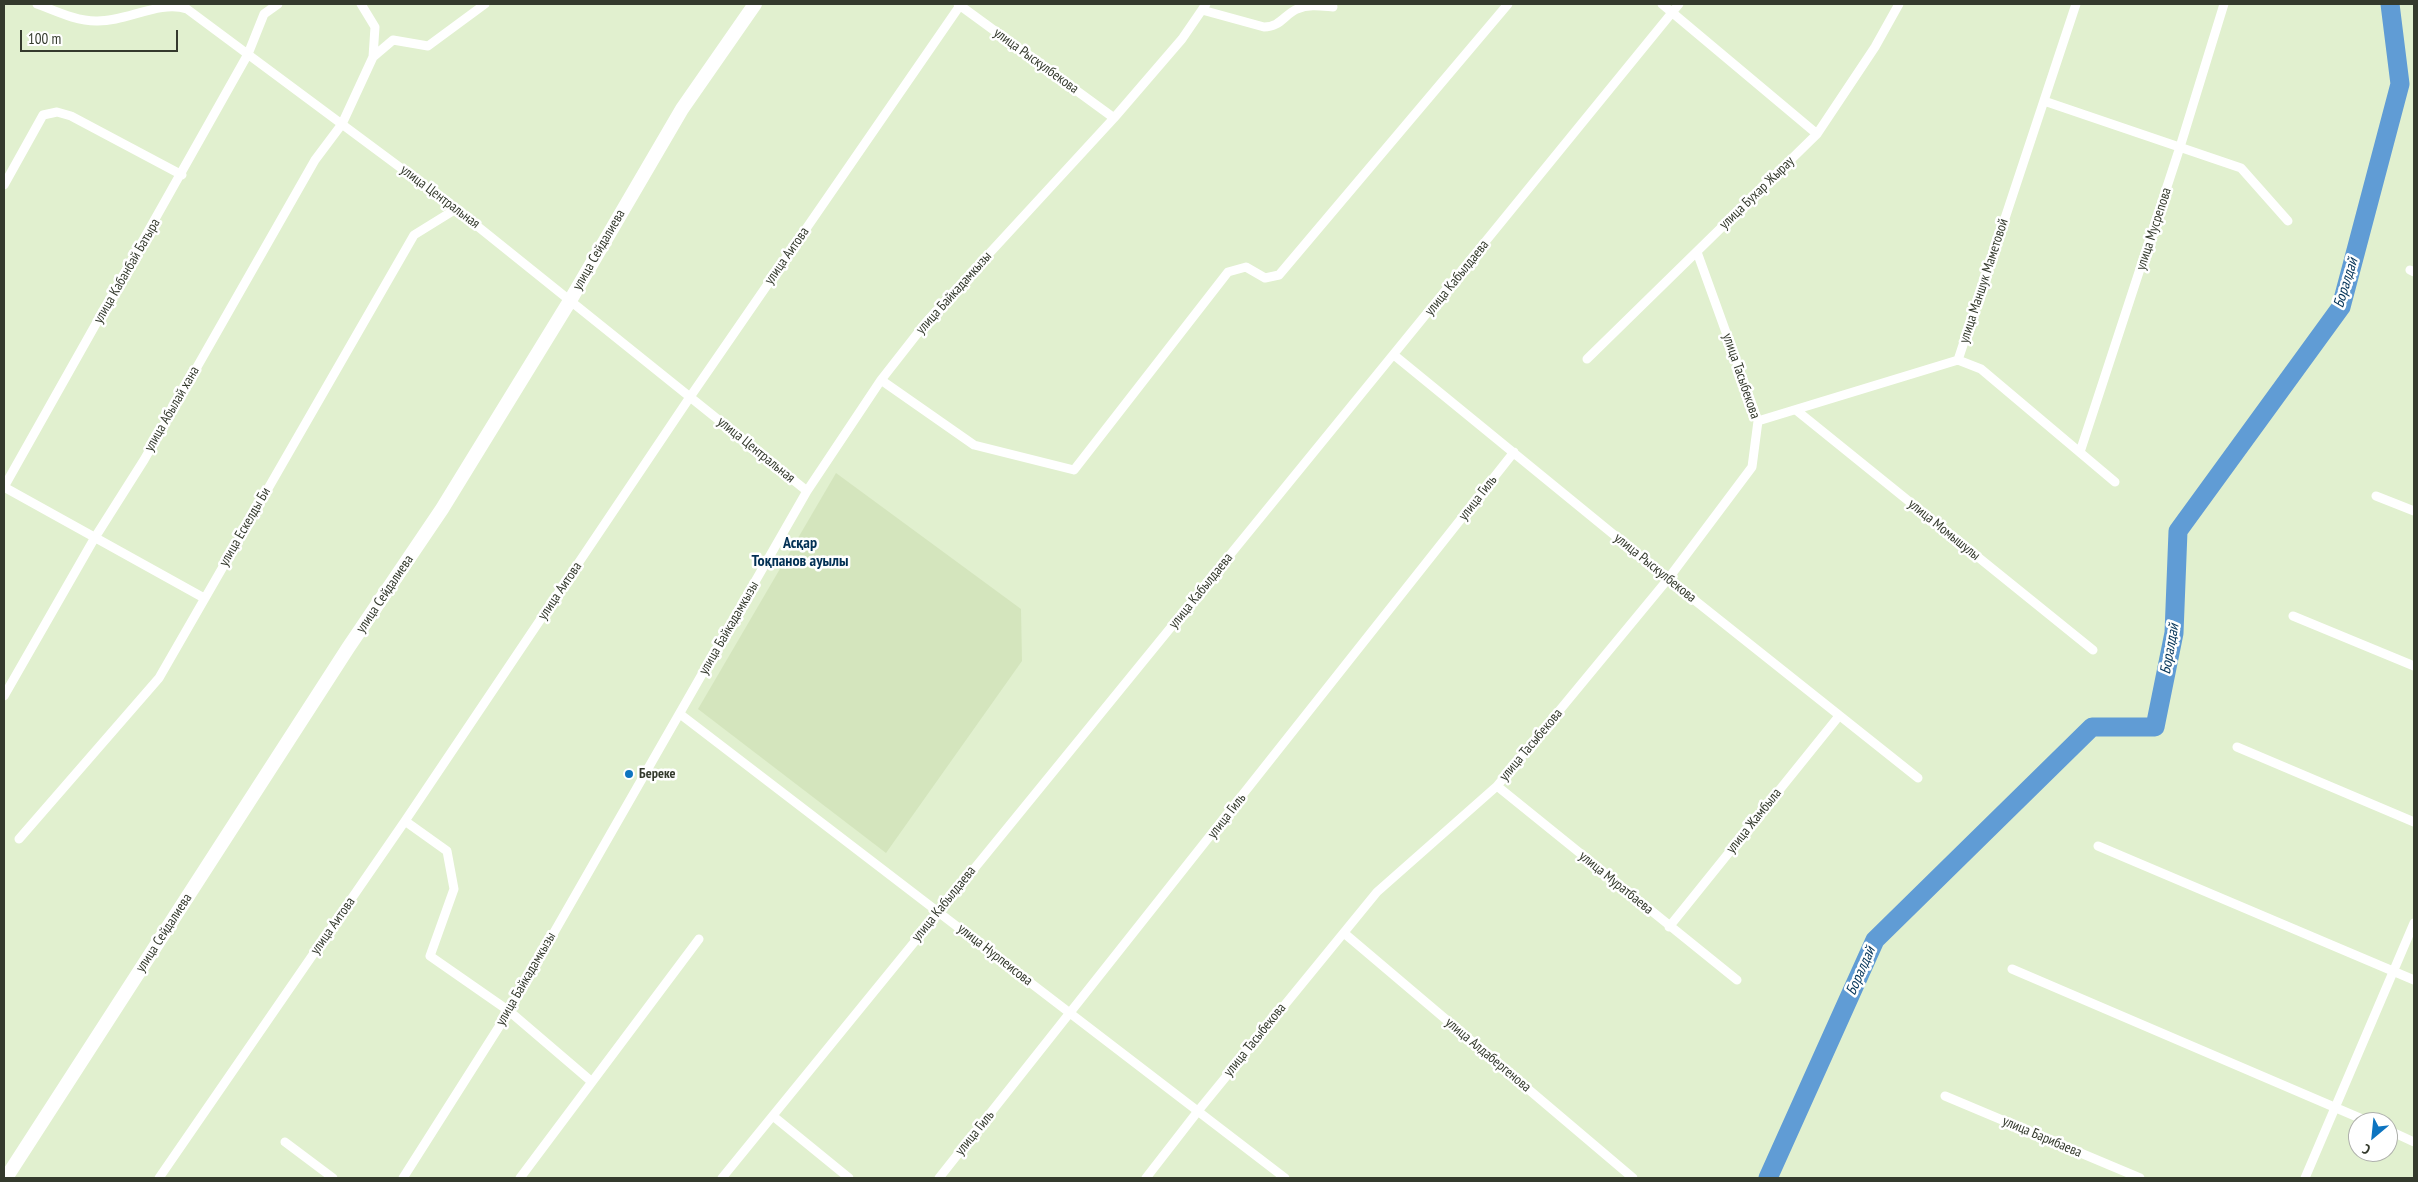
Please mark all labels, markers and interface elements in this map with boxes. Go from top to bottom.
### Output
scale bar [22,20,180,52]
street label: улица Рыскулбекова [990,25,1082,97]
text: 100 m [28,29,61,48]
street label: улица Бухар Жырау [1716,153,1798,233]
street label: улица Центральная [397,162,483,232]
street label: улица Мусрепова [2133,186,2175,272]
street label: улица Сейдалиева [569,207,629,293]
street label: улица Кабанбай Батыра [90,216,164,326]
street label: улица Маншук Маметовой [1956,217,2012,345]
street label: улица Аитова [761,224,813,288]
street label: улица Кабылдаева [1421,237,1493,319]
street label: улица Байкадамкызы [913,248,995,338]
water label: Боралдай [2330,256,2362,310]
street label: улица Тасыбекова [1719,331,1763,421]
street label: улица Абылай хана [141,364,203,454]
street label: улица Центральная [714,413,798,487]
street label: улица Гиль [1455,472,1501,524]
street label: улица Ескелды Би [216,485,274,569]
street label: улица Момышулы [1904,496,1984,564]
street label: улица Рыскулбекова [1611,530,1699,606]
district label: Асқар Тоқпанов ауылы [752,533,848,571]
street label: улица Кабылдаева [1165,550,1237,632]
street label: улица Сейдалиева [353,552,417,636]
street label: улица Аитова [535,559,585,623]
street label: улица Байкадамкызы [695,578,763,678]
water label: Боралдай [2157,622,2183,676]
street label: улица Тасыбекова [1496,705,1566,785]
place label: Береке [639,766,675,782]
marker: Береке [623,768,635,780]
street label: улица Жамбыла [1723,785,1785,857]
street label: улица Гиль [1204,790,1250,842]
street label: улица Муратбаева [1575,848,1657,918]
street label: улица Кабылдаева [908,863,980,945]
street label: улица Сейдалиева [132,891,196,975]
street label: улица Аитова [307,894,359,958]
street label: улица Нурпеисова [954,921,1036,989]
street label: улица Байкадамкызы [492,929,560,1029]
water label: Боралдай [1842,944,1880,998]
street label: улица Тасыбекова [1220,1000,1290,1080]
street label: улица Алдабергенова [1442,1014,1534,1096]
street label: улица Гиль [952,1107,998,1159]
north arrow [2348,1112,2398,1162]
street label: улица Барибаева [2000,1113,2084,1161]
text: С [2359,1140,2373,1159]

